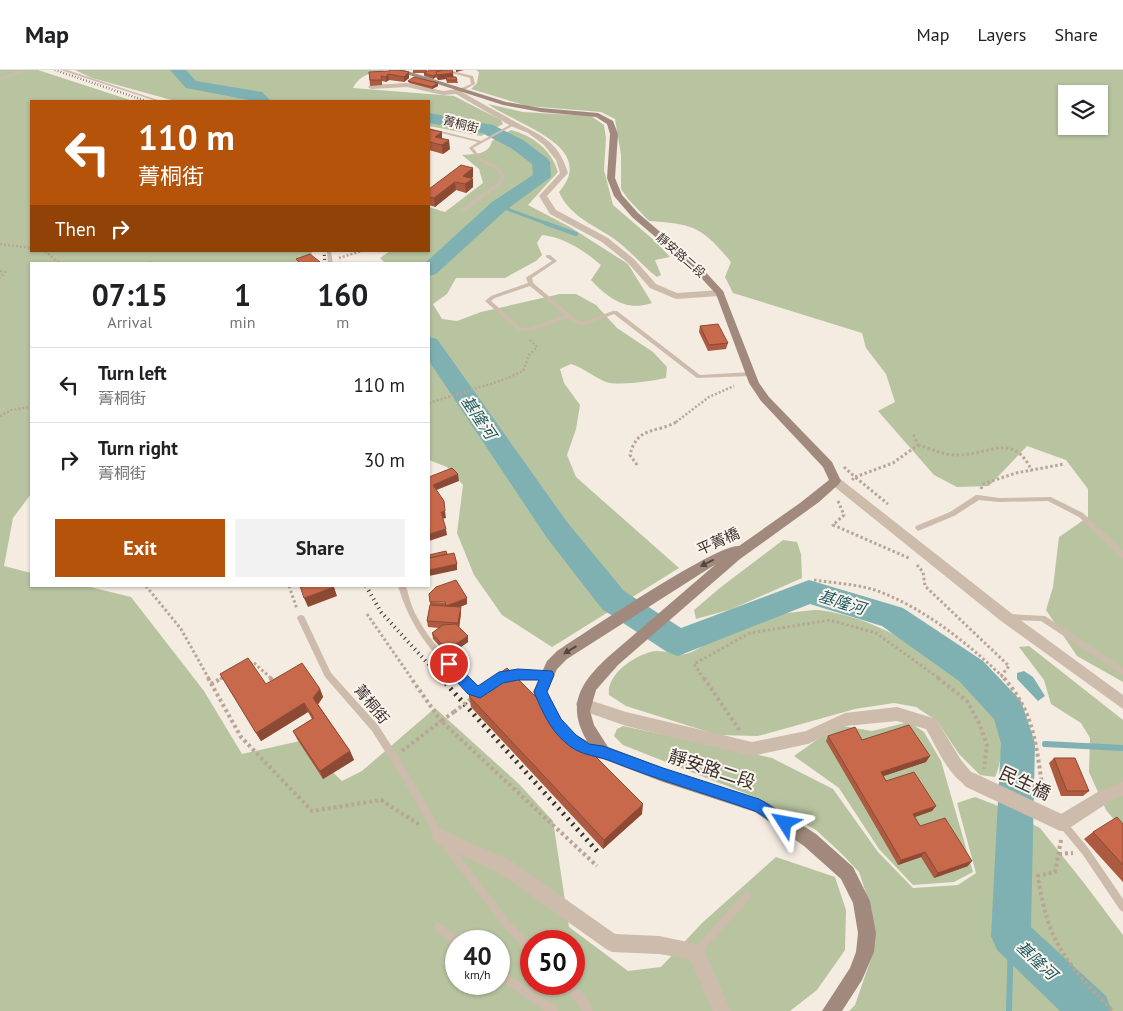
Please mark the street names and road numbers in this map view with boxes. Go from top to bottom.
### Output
street label: 菁桐街 [442,112,480,136]
street label: 靜安路二段 [653,230,709,280]
street label: 平菁橋 [694,523,742,559]
street label: 菁桐街 [350,681,394,727]
street label: 靜安路二段 [666,744,758,794]
street label: 民生橋 [996,761,1054,805]

